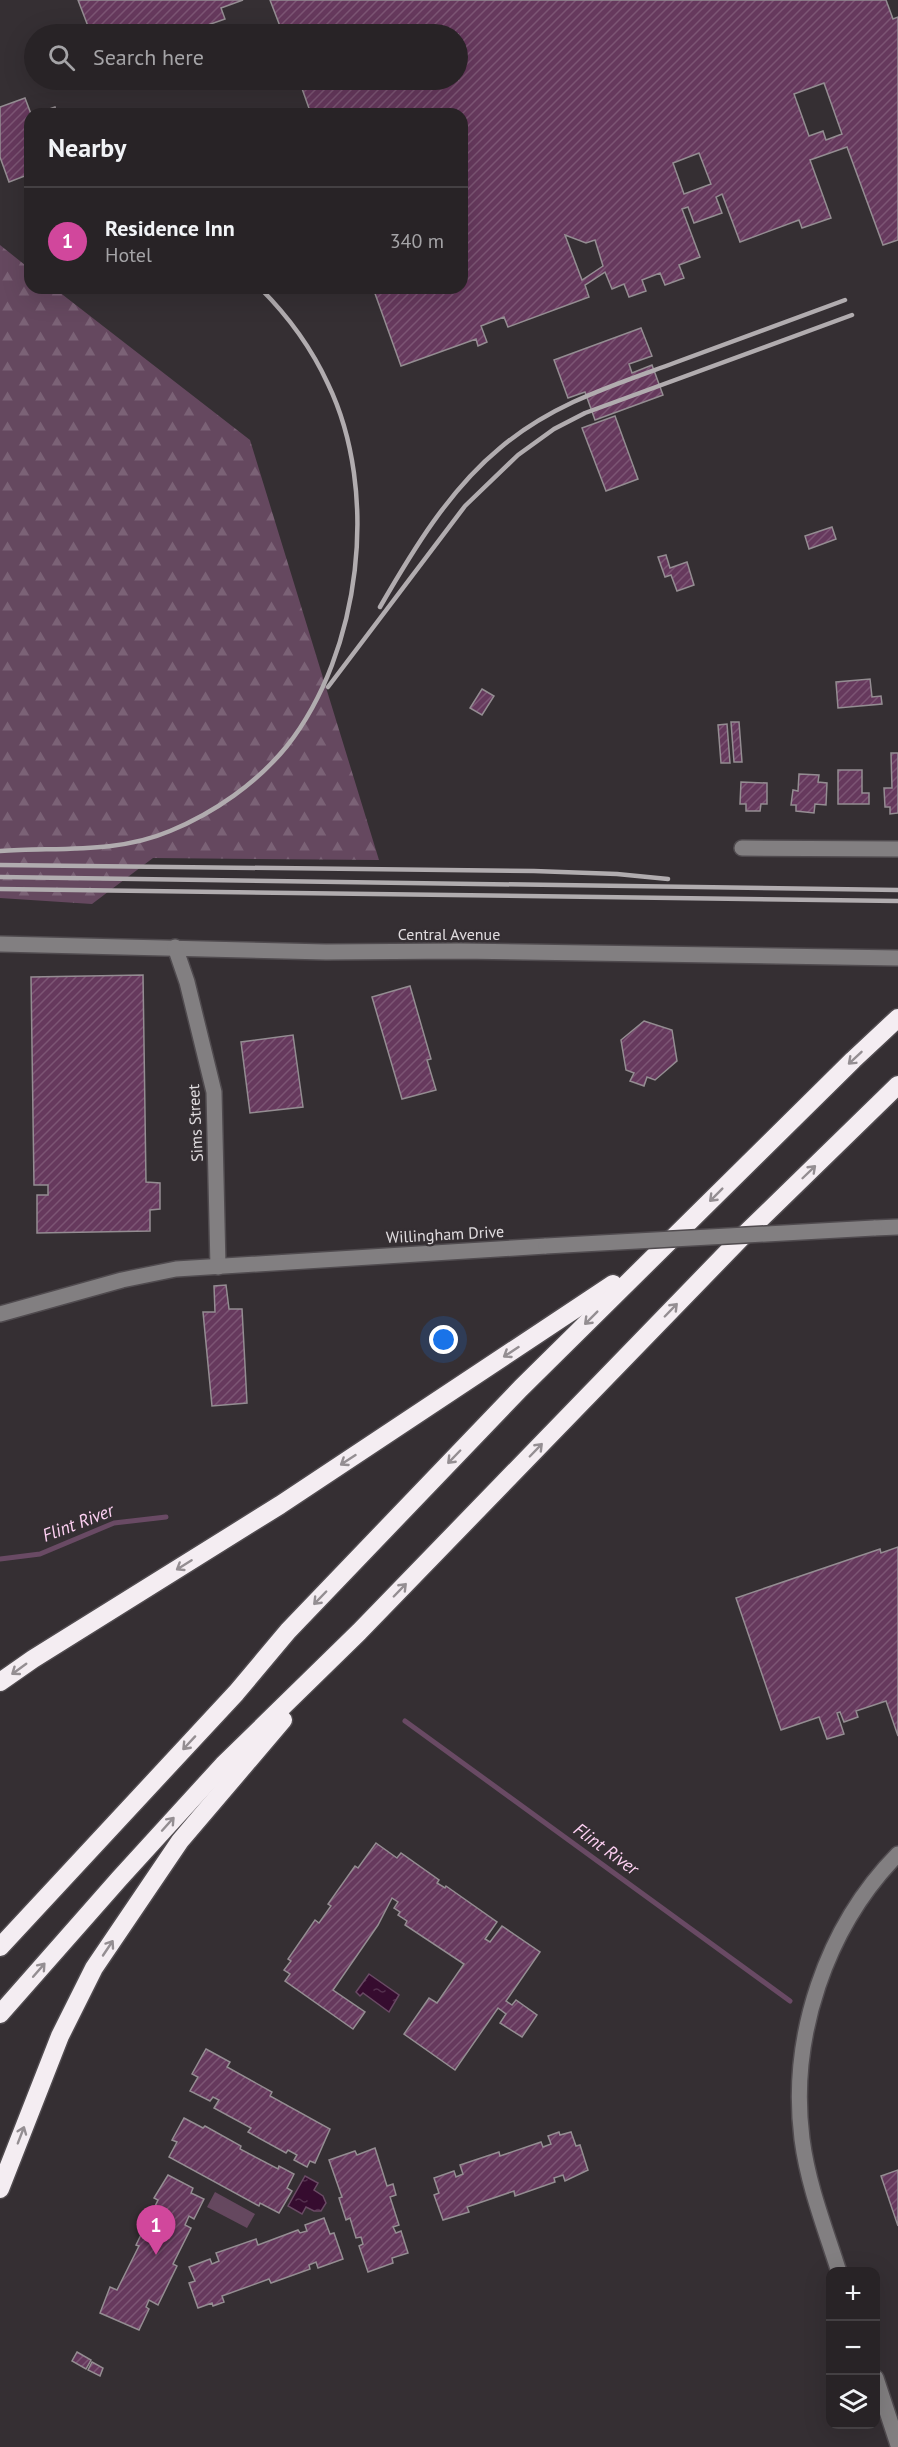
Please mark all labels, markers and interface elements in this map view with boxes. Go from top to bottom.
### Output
search box [24,24,468,90]
icon: search [45,41,78,74]
text: Search here [93,43,204,71]
text: Nearby [48,131,126,164]
text: Residence Inn [105,214,235,242]
text: 1 [62,228,73,254]
text: 340 m [390,228,444,254]
text: Hotel [105,242,152,268]
street label: Central Avenue [398,924,500,944]
one-way arrow [848,1051,863,1065]
street label: Sims Street [183,1083,207,1162]
one-way arrow [802,1164,817,1179]
one-way arrow [709,1188,724,1202]
street label: Willingham Drive [385,1221,505,1247]
one-way arrow [664,1302,679,1317]
one-way arrow [584,1310,599,1325]
your location [429,1325,458,1354]
one-way arrow [503,1346,520,1358]
one-way arrow [529,1443,543,1458]
one-way arrow [447,1450,462,1465]
one-way arrow [340,1453,357,1466]
water label: Flint River [39,1498,118,1547]
one-way arrow [176,1559,193,1571]
one-way arrow [393,1583,407,1598]
one-way arrow [313,1590,327,1605]
one-way arrow [12,1663,28,1675]
one-way arrow [182,1735,196,1750]
one-way arrow [161,1817,175,1832]
water label: Flint River [569,1817,644,1881]
one-way arrow [101,1939,114,1956]
one-way arrow [32,1962,45,1978]
one-way arrow [16,2126,27,2145]
pin: 1 [136,2206,176,2255]
map controls [826,2267,880,2429]
button: + [826,2267,880,2321]
button: − [826,2321,880,2375]
button: layers [826,2375,880,2429]

